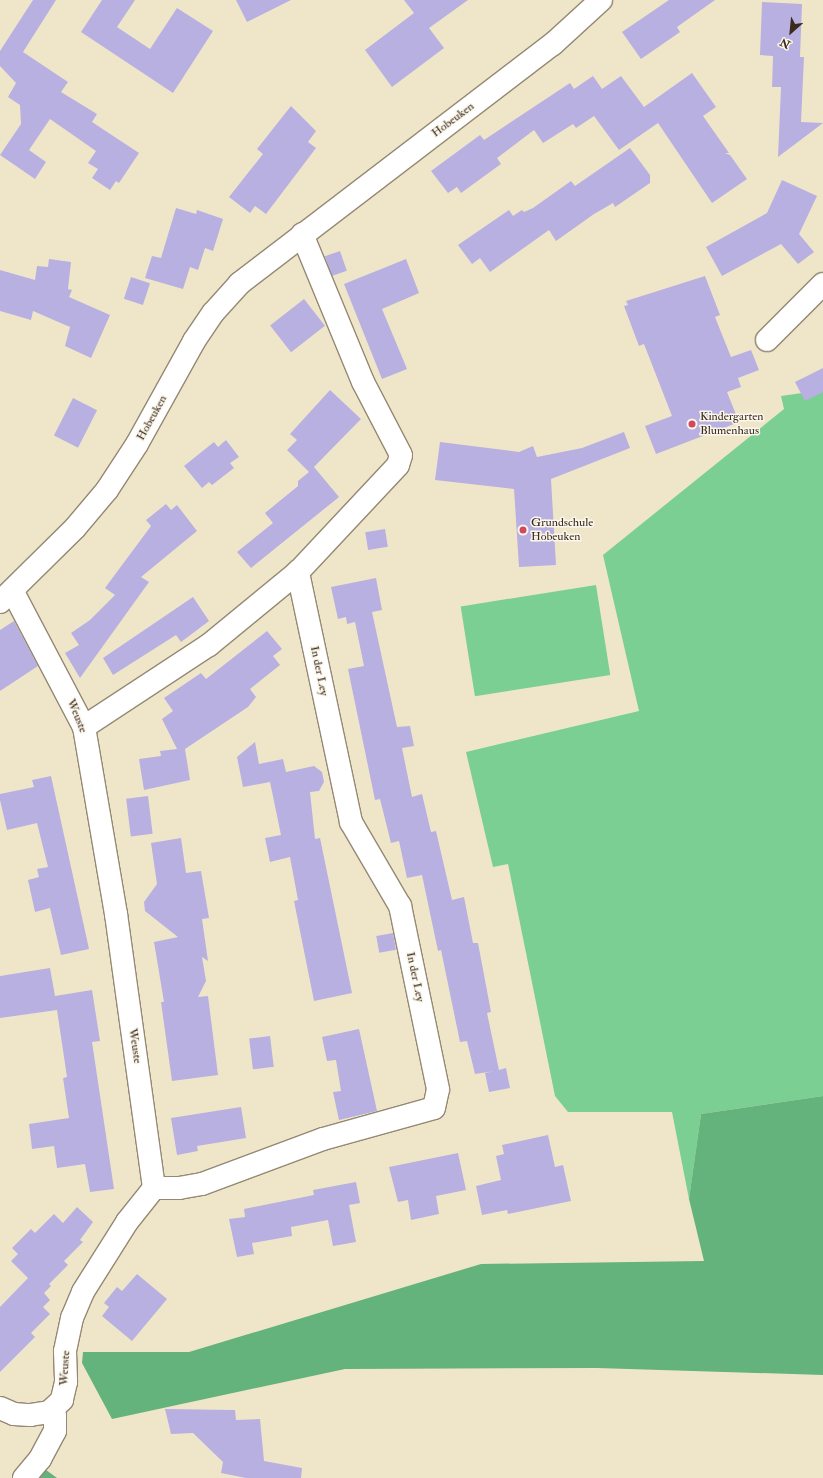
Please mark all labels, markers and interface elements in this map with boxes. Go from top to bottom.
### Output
north arrow [771,12,811,52]
text: N [778,35,793,51]
street label: Hobeuken [429,99,477,141]
street label: Hobeuken [134,393,170,443]
place label: Kindergarten Blumenhaus [700,410,763,438]
marker: Kindergarten Blumenhaus [687,419,697,429]
place label: Grundschule Hobeuken [531,516,593,544]
marker: Grundschule Hobeuken [518,525,528,535]
street label: In der Ley [307,645,331,697]
street label: Weuste [64,697,90,735]
street label: In der Ley [403,951,427,1003]
street label: Weuste [125,1027,145,1065]
street label: Weuste [57,1350,73,1386]

